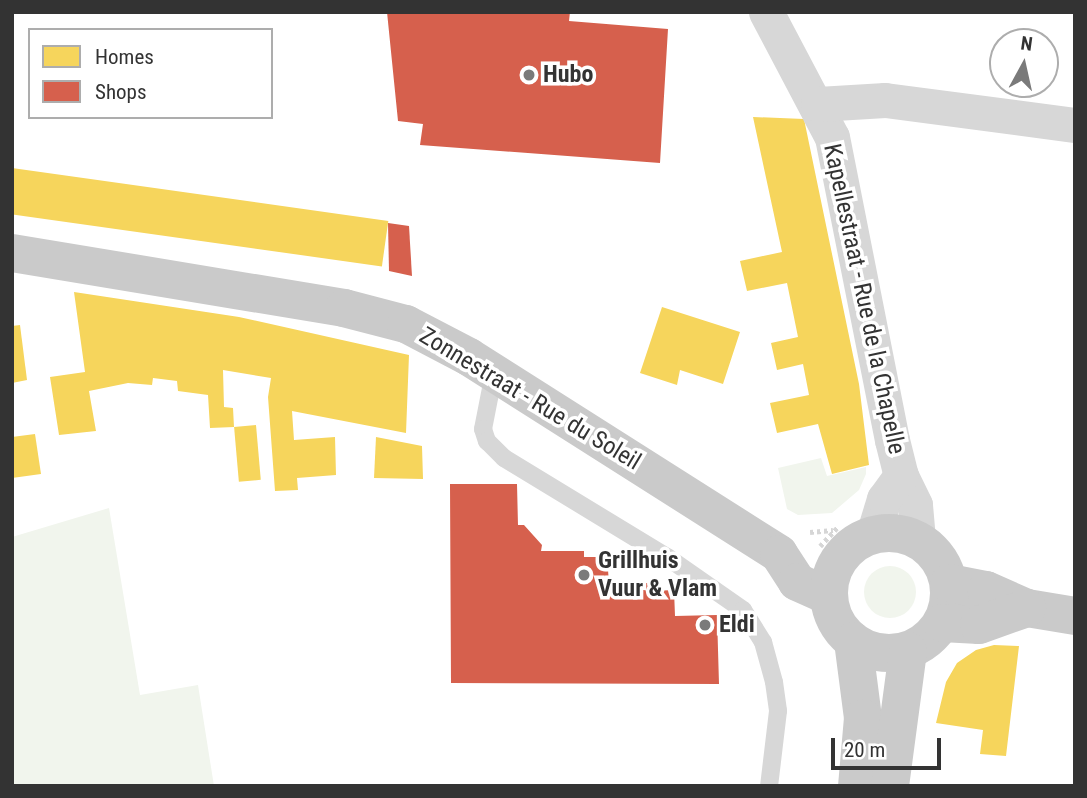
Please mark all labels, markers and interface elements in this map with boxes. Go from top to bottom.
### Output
legend [28,28,273,119]
north arrow [989,28,1059,98]
text: N [1019,31,1034,56]
text: Homes [95,45,154,69]
place label: Hubo [543,61,593,89]
marker: Hubo [521,67,537,83]
text: Shops [95,80,147,104]
street label: Kapellestraat - Rue de la Chapelle [817,141,911,457]
street label: Zonnestraat - Rue du Soleil [414,321,646,477]
place label: Grillhuis Vuur & Vlam [598,547,717,603]
marker: Grillhuis Vuur & Vlam [576,567,592,583]
place label: Eldi [719,611,755,639]
marker: Eldi [697,617,713,633]
scale bar [835,724,945,768]
text: 20 m [844,738,885,762]

